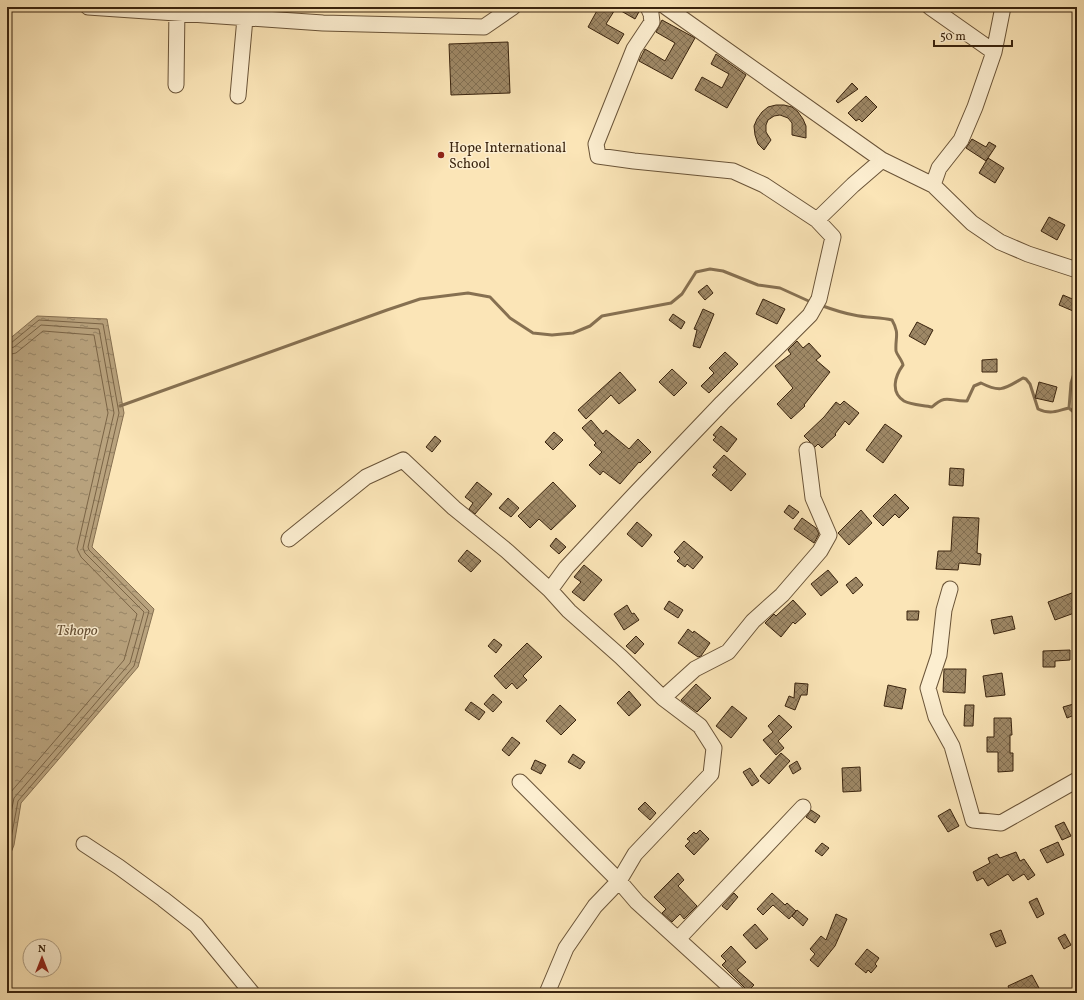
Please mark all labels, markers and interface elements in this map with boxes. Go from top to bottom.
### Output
scale bar [934,22,1012,48]
text: 50 m [940,29,966,45]
place label: Hope International School [449,139,566,174]
marker: Hope International School [436,150,446,160]
water label: Tshopo [56,621,98,642]
north arrow [22,938,62,978]
text: N [38,942,46,957]

